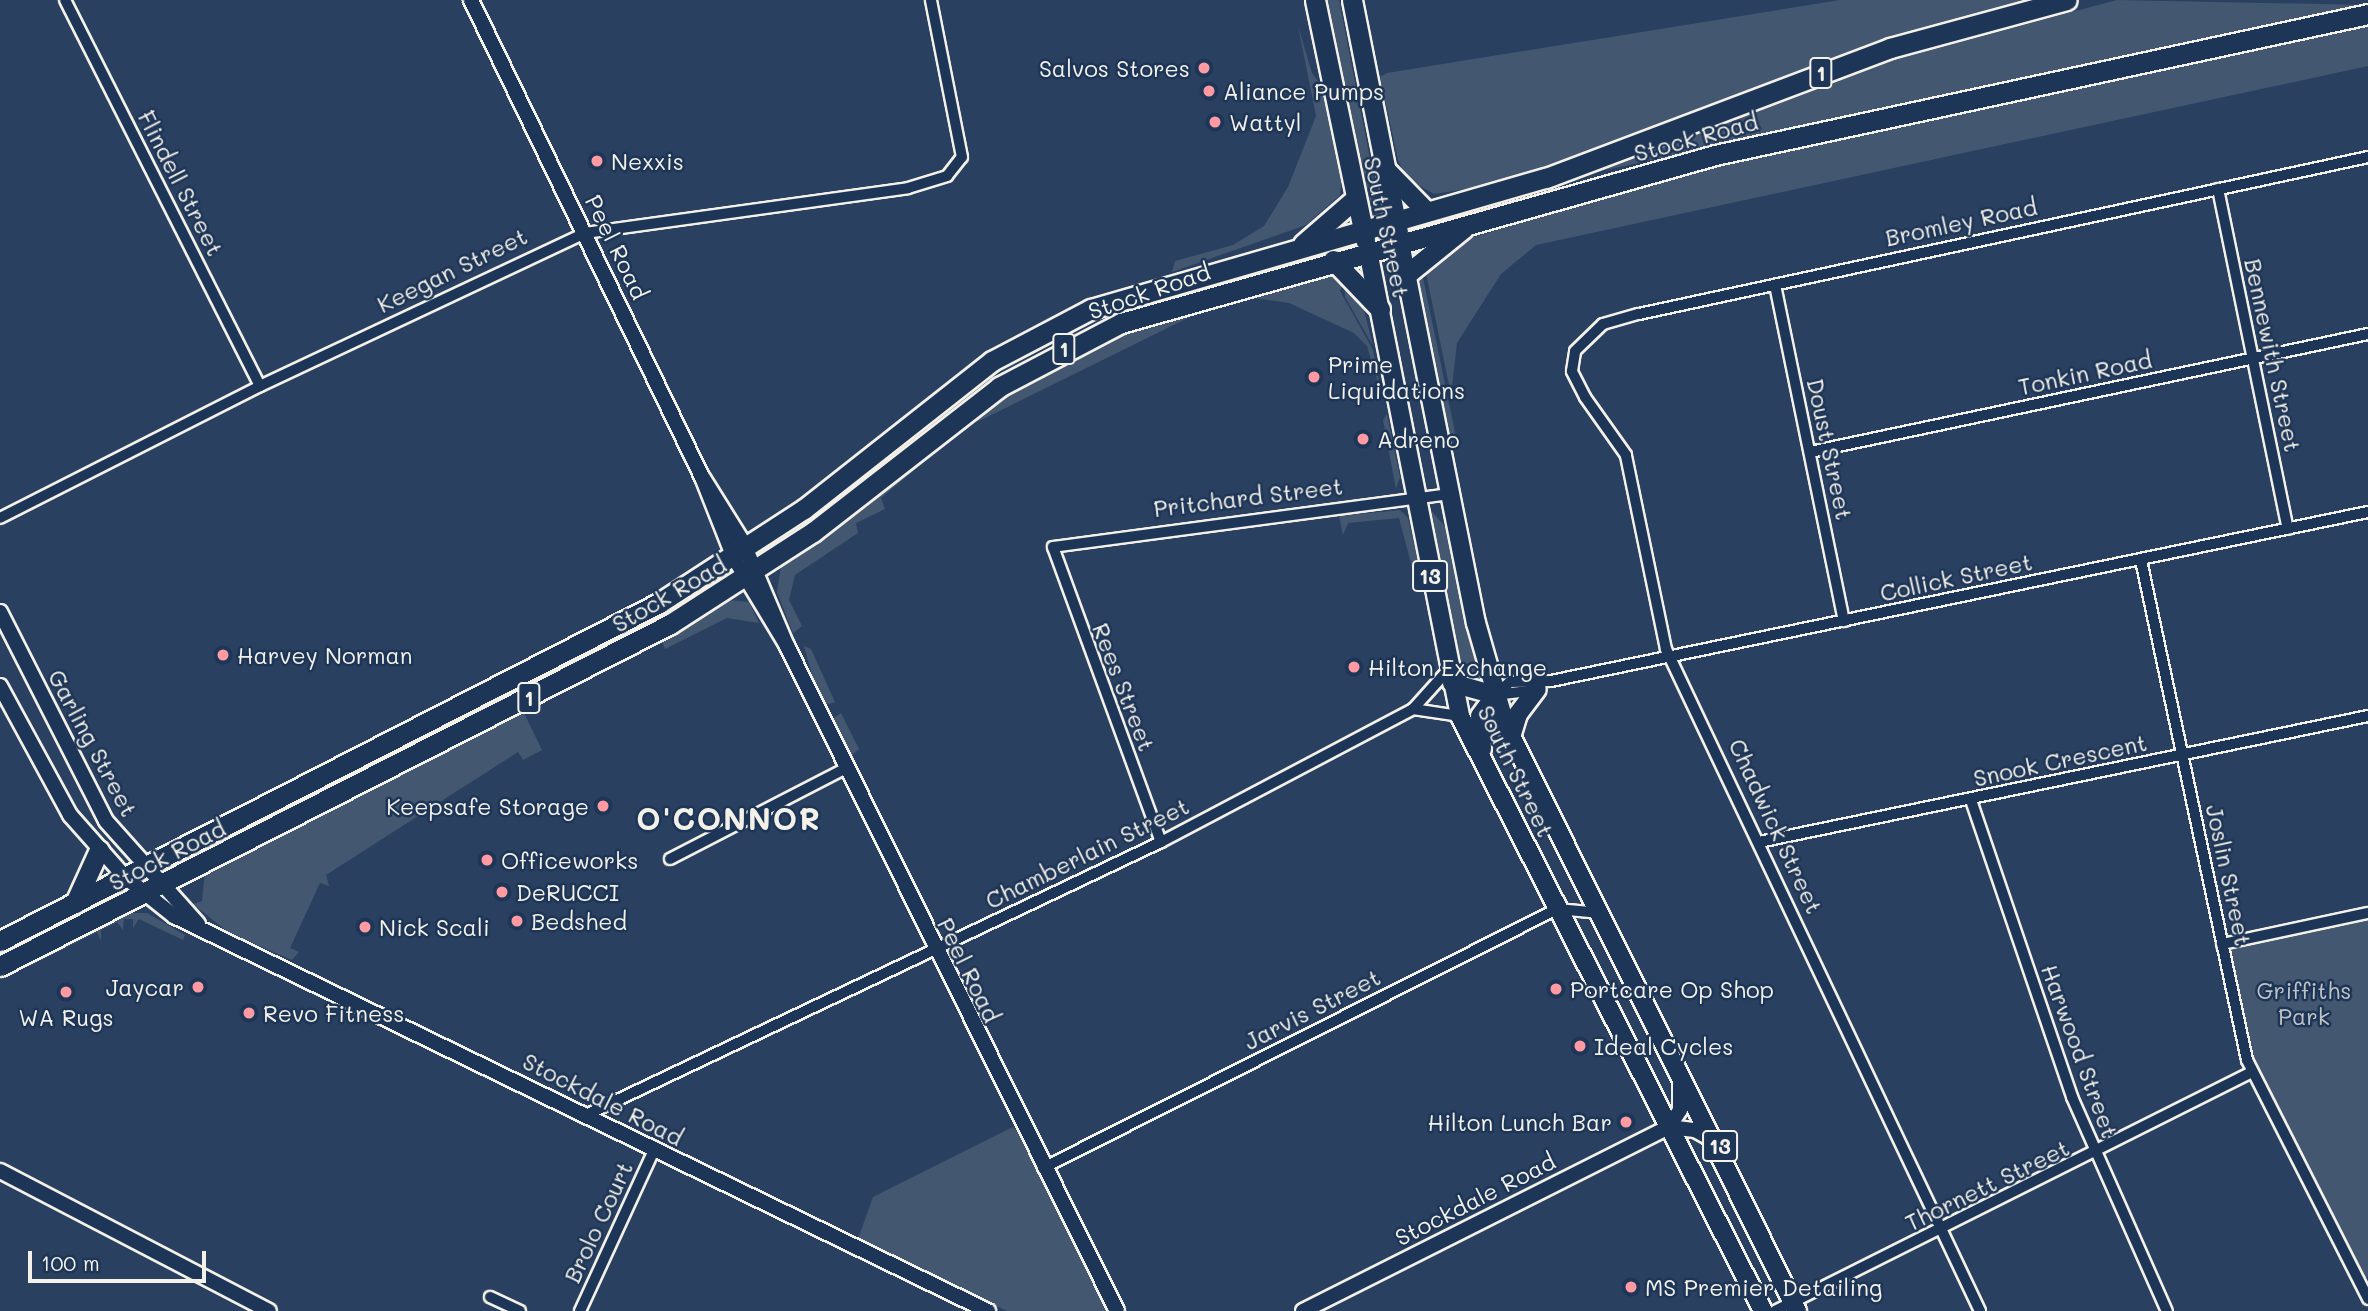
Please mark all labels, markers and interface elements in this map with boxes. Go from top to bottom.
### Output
place label: Salvos Stores [1039,54,1190,82]
road number: 1 [1809,56,1833,90]
marker: Salvos Stores [1196,60,1212,76]
place label: Aliance Pumps [1223,77,1384,105]
marker: Aliance Pumps [1201,83,1217,99]
street label: Flindell Street [133,106,229,260]
street label: Stock Road [1631,107,1761,167]
place label: Wattyl [1229,108,1302,136]
marker: Wattyl [1207,114,1223,130]
place label: Nexxis [611,147,684,175]
marker: Nexxis [589,153,605,169]
street label: South Street [1359,154,1415,300]
street label: Peel Road [580,190,654,304]
street label: Bromley Road [1883,192,2039,252]
street label: Keegan Street [373,222,531,318]
street label: Bennewith Street [2239,256,2307,454]
street label: Stock Road [1084,257,1214,325]
road number: 1 [1052,332,1076,366]
street label: Tonkin Road [2016,345,2154,401]
place label: Prime Liquidations [1328,350,1465,404]
marker: Prime Liquidations [1306,369,1322,385]
street label: Doust Street [1802,376,1858,522]
place label: Adreno [1377,425,1460,453]
marker: Adreno [1355,431,1371,447]
street label: Pritchard Street [1152,472,1344,522]
street label: Collick Street [1877,547,2035,607]
street label: Stock Road [607,550,731,638]
road number: 13 [1411,558,1449,594]
street label: Rees Street [1087,619,1161,755]
place label: Harvey Norman [237,641,413,669]
marker: Harvey Norman [215,647,231,663]
place label: Hilton Exchange [1368,653,1547,681]
marker: Hilton Exchange [1346,659,1362,675]
street label: Garling Street [43,665,143,821]
road number: 1 [517,680,541,716]
street label: South Street [1472,701,1560,841]
street label: Snook Crescent [1971,728,2149,792]
street label: Chadwick Street [1723,734,1829,918]
place label: Keepsafe Storage [386,792,589,820]
street label: Chamberlain Street [981,792,1193,914]
marker: Keepsafe Storage [595,798,611,814]
district label: O'CONNOR [637,800,821,836]
street label: Joslin Street [2201,802,2257,948]
street label: Stock Road [104,814,230,896]
place label: Officeworks [501,846,638,874]
marker: Officeworks [479,852,495,868]
place label: DeRUCCI [516,878,619,906]
marker: DeRUCCI [494,884,510,900]
place label: Bedshed [531,907,627,935]
place label: Nick Scali [379,913,490,941]
marker: Bedshed [509,913,525,929]
street label: Peel Road [932,913,1006,1027]
marker: Nick Scali [357,919,373,935]
street label: Harwood Street [2036,961,2124,1141]
street label: Jarvis Street [1239,963,1385,1055]
place label: Jaycar [106,973,184,1001]
place label: Portcare Op Shop [1570,975,1774,1003]
park label: Griffiths Park [2257,976,2351,1030]
marker: Jaycar [190,979,206,995]
marker: Portcare Op Shop [1548,981,1564,997]
marker: WA Rugs [58,984,74,1000]
place label: Revo Fitness [263,999,404,1027]
place label: WA Rugs [18,1003,114,1031]
marker: Revo Fitness [241,1005,257,1021]
place label: Ideal Cycles [1594,1032,1733,1060]
marker: Ideal Cycles [1572,1038,1588,1054]
street label: Stockdale Road [518,1047,688,1151]
place label: Hilton Lunch Bar [1427,1108,1612,1136]
marker: Hilton Lunch Bar [1618,1114,1634,1130]
road number: 13 [1701,1128,1739,1164]
street label: Thornett Street [1901,1133,2073,1237]
street label: Stockdale Road [1390,1147,1560,1251]
street label: Brolo Court [558,1157,638,1287]
scale bar [32,1238,210,1282]
text: 100 m [41,1249,100,1276]
place label: MS Premier Detailing [1645,1273,1882,1301]
marker: MS Premier Detailing [1623,1279,1639,1295]

